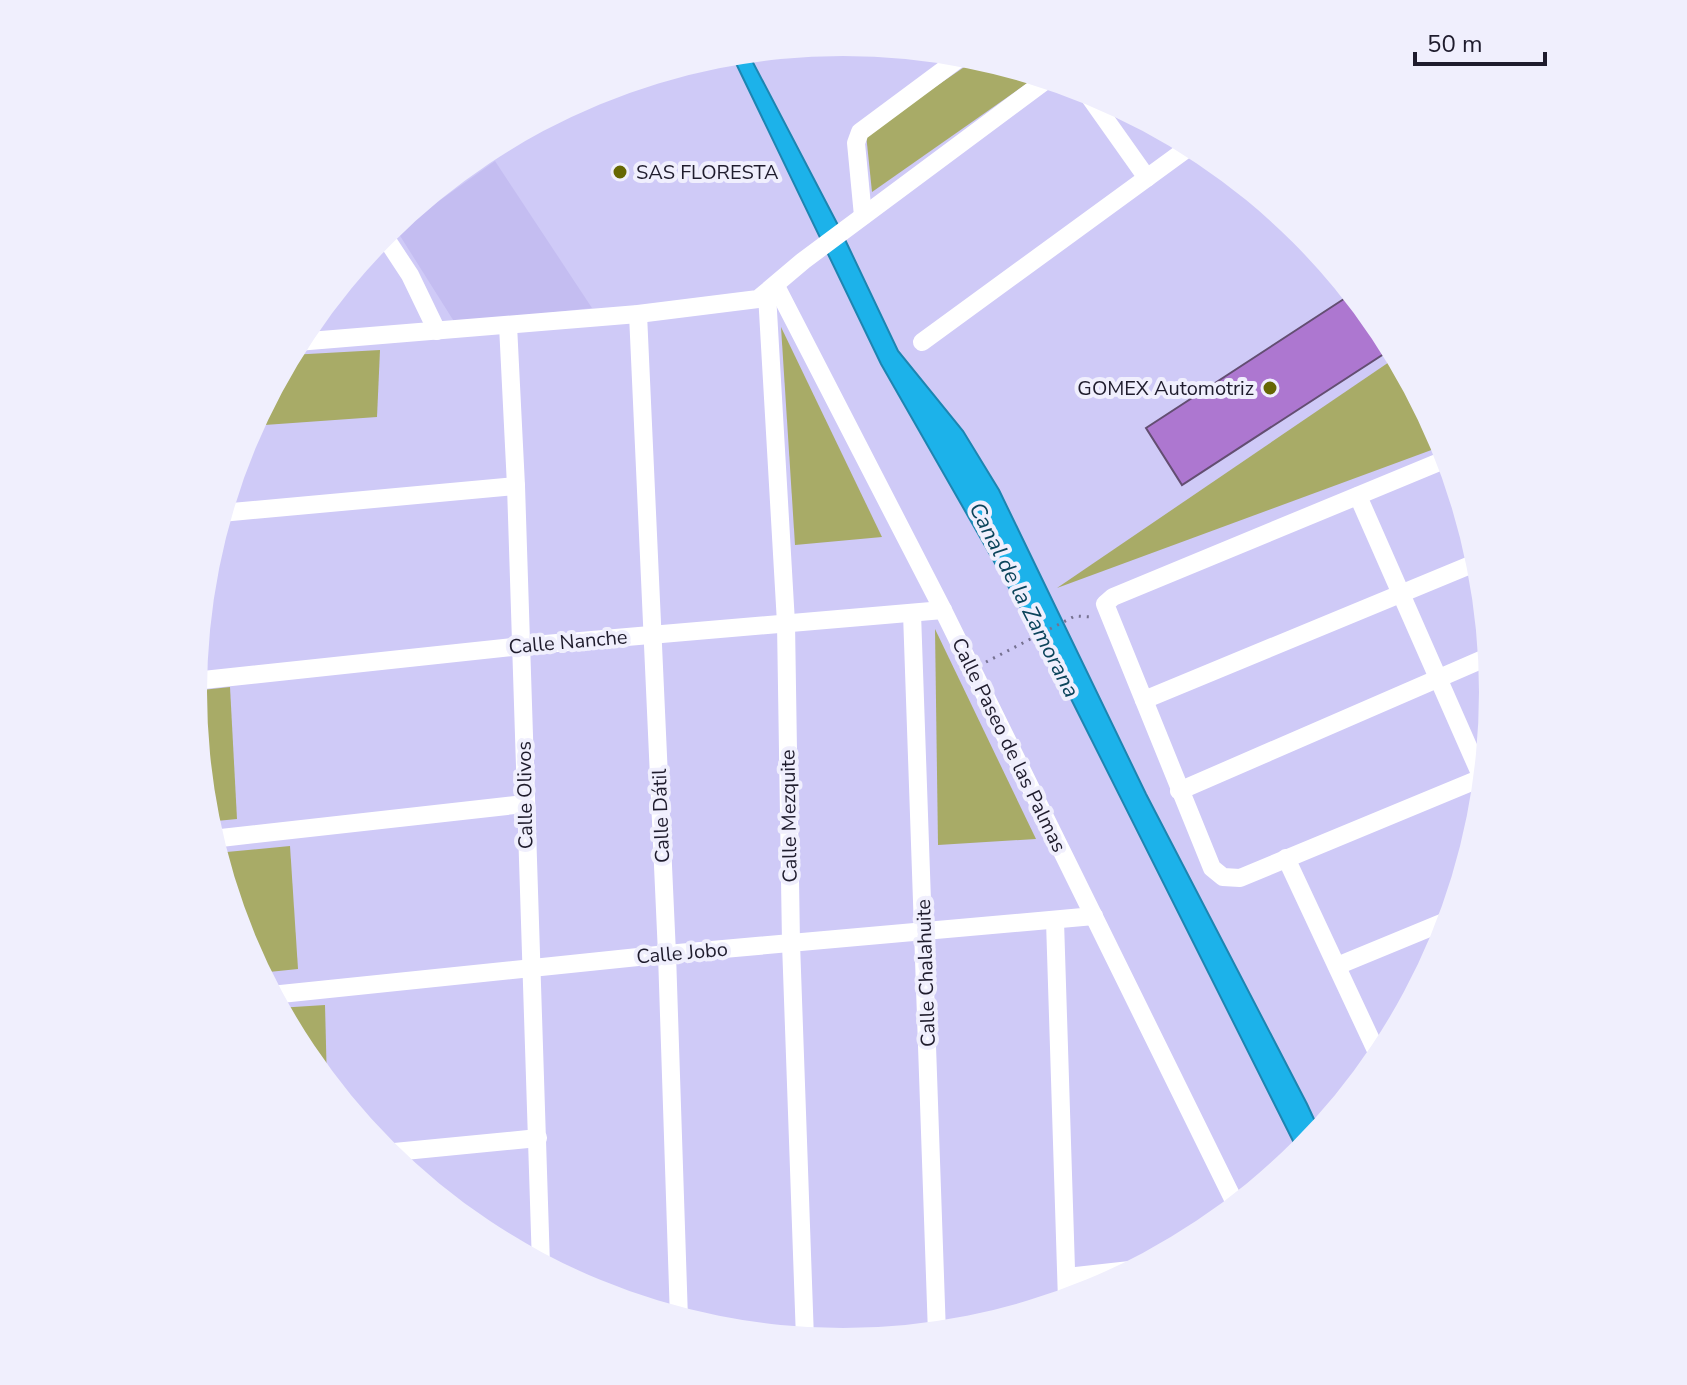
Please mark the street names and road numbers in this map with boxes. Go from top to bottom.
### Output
street label: Calle Nanche [507,623,629,661]
street label: Calle Paseo de las Palmas [945,633,1073,857]
street label: Calle Olivos [511,741,539,849]
street label: Calle Mezquite [774,749,804,883]
street label: Calle Dátil [646,768,676,864]
street label: Calle Chalahuite [910,899,942,1047]
street label: Calle Jobo [635,936,729,970]

